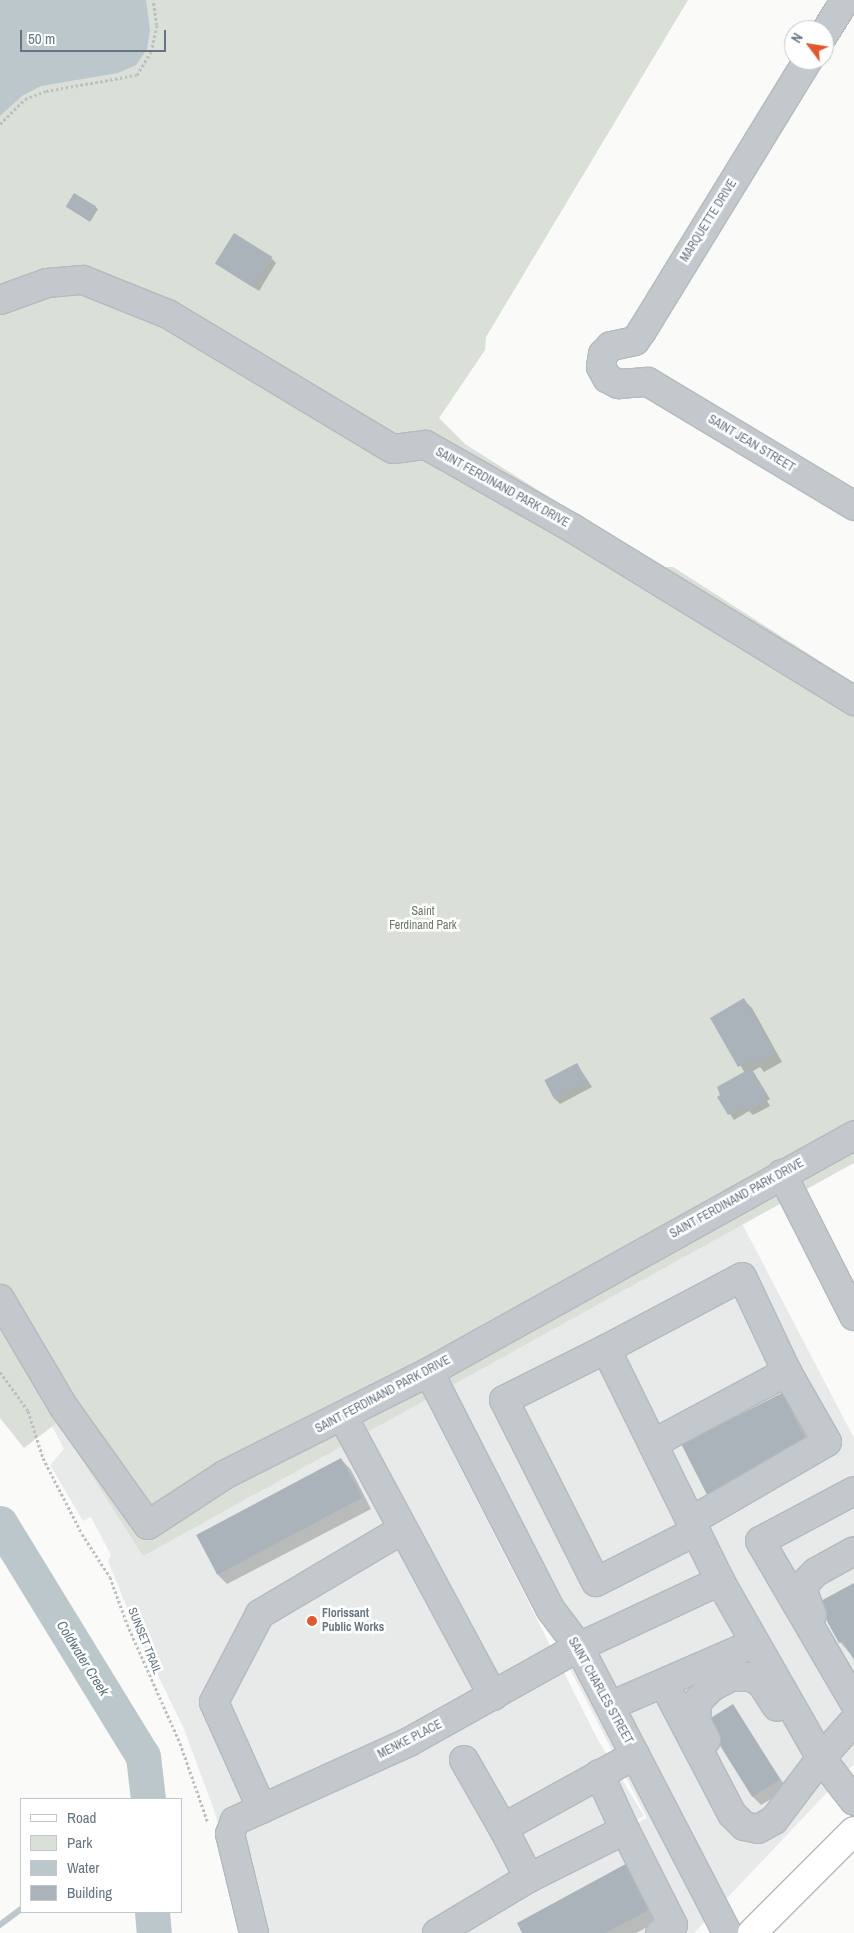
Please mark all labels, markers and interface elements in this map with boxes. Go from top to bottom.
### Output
scale bar [22,20,169,52]
north arrow [784,20,834,70]
text: 50 m [28,28,55,49]
text: N [787,30,807,46]
street label: MARQUETTE DRIVE [678,177,740,265]
street label: SAINT JEAN STREET [705,412,797,476]
street label: SAINT FERDINAND PARK DRIVE [433,445,571,531]
park label: Saint Ferdinand Park [389,905,457,933]
street label: SAINT FERDINAND PARK DRIVE [668,1156,806,1242]
street label: SAINT FERDINAND PARK DRIVE [313,1353,453,1437]
street label: SUNSET TRAIL [124,1606,164,1676]
place label: Florissant Public Works [322,1607,384,1635]
marker: Florissant Public Works [306,1615,318,1627]
water label: Coldwater Creek [53,1617,113,1699]
street label: SAINT CHARLES STREET [565,1635,635,1747]
street label: MENKE PLACE [376,1718,444,1762]
legend [20,1798,182,1913]
text: Road [67,1807,96,1828]
text: Park [67,1832,92,1853]
text: Water [67,1857,99,1878]
text: Building [67,1882,112,1903]

